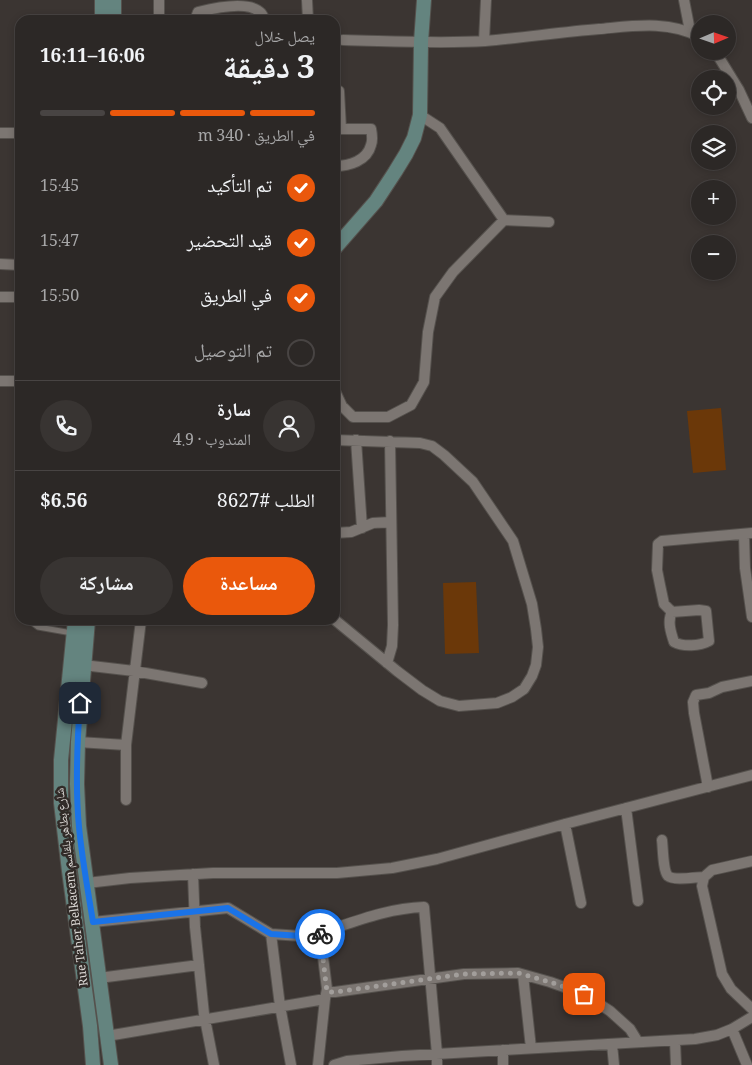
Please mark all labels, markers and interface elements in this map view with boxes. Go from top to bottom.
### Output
north arrow [691,15,736,60]
map controls [691,15,736,280]
text: يصل خلال [255,25,315,52]
text: 16:06–16:11 [40,42,145,74]
text: 3 دقيقة [223,44,315,98]
button: locate [691,70,736,115]
text: في الطريق · 340 m [198,124,315,151]
button: layers [691,125,736,170]
text: تم التأكيد [207,172,272,204]
text: 15:45 [40,174,79,201]
icon: check [287,174,315,202]
button: + [691,180,736,225]
text: قيد التحضير [187,227,272,259]
text: 15:47 [40,229,79,256]
icon: check [287,229,315,257]
button: − [691,235,736,280]
text: في الطريق [200,282,272,314]
text: 15:50 [40,284,79,311]
icon: check [287,284,315,312]
text: تم التوصيل [194,337,272,369]
text: سارة [217,396,251,428]
button: phone [40,400,92,452]
button: person [263,400,315,452]
text: المندوب · 4.9 [173,428,251,455]
text: $6.56 [40,487,87,519]
text: الطلب #8627 [217,487,315,519]
button: مشاركة [40,557,173,615]
button: مساعدة [183,557,315,615]
pin [59,682,101,724]
icon: home [66,689,94,717]
street label: Rue Taher Belkacem شارع بطاهر بلقاسم [50,786,96,987]
courier [295,909,345,959]
icon: bike [306,920,334,948]
pin [563,973,605,1015]
icon: bag [570,980,598,1008]

